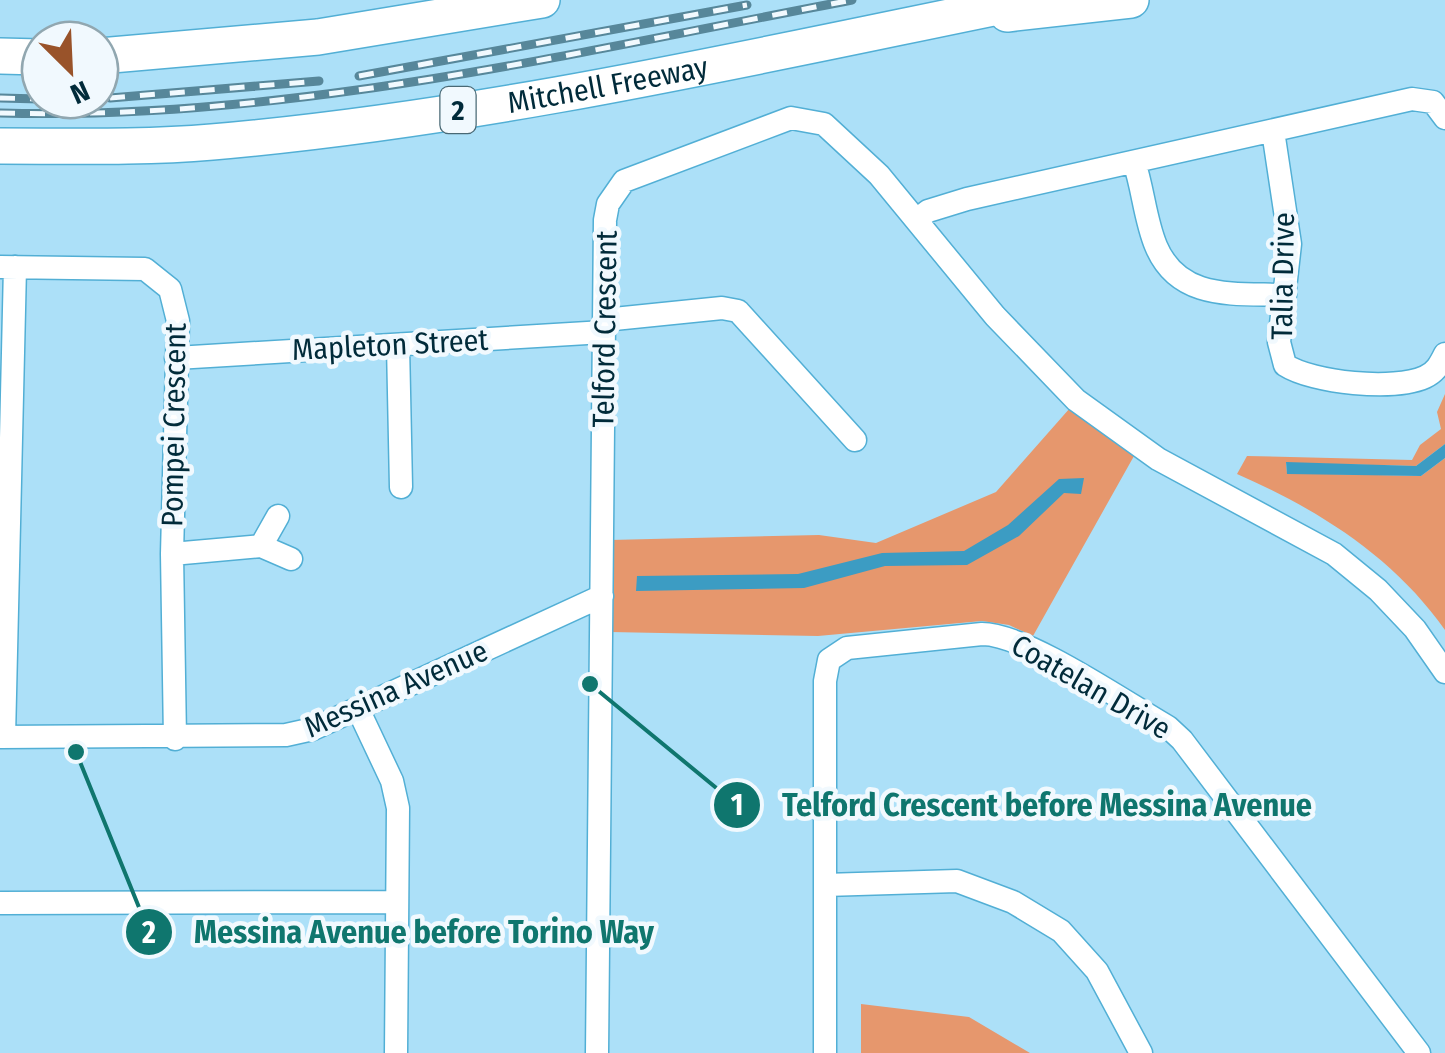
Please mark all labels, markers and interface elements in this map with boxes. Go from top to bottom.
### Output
north arrow [20,20,120,120]
street label: Mitchell Freeway [505,49,711,121]
text: N [66,74,94,111]
road number: 2 [440,87,476,133]
street label: Talia Drive [1264,212,1302,340]
street label: Telford Crescent [585,230,625,428]
street label: Mapleton Street [291,322,489,368]
street label: Pompei Crescent [154,323,194,527]
street label: Coatelan Drive [1005,627,1177,747]
street label: Messina Avenue [299,633,493,745]
callout: Telford Crescent before Messina Avenue [712,774,1332,836]
text: Telford Crescent before Messina Avenue [782,786,1312,824]
text: 1 [731,787,743,823]
callout: Messina Avenue before Torino Way [124,901,674,963]
text: Messina Avenue before Torino Way [194,913,655,951]
text: 2 [141,915,156,951]

